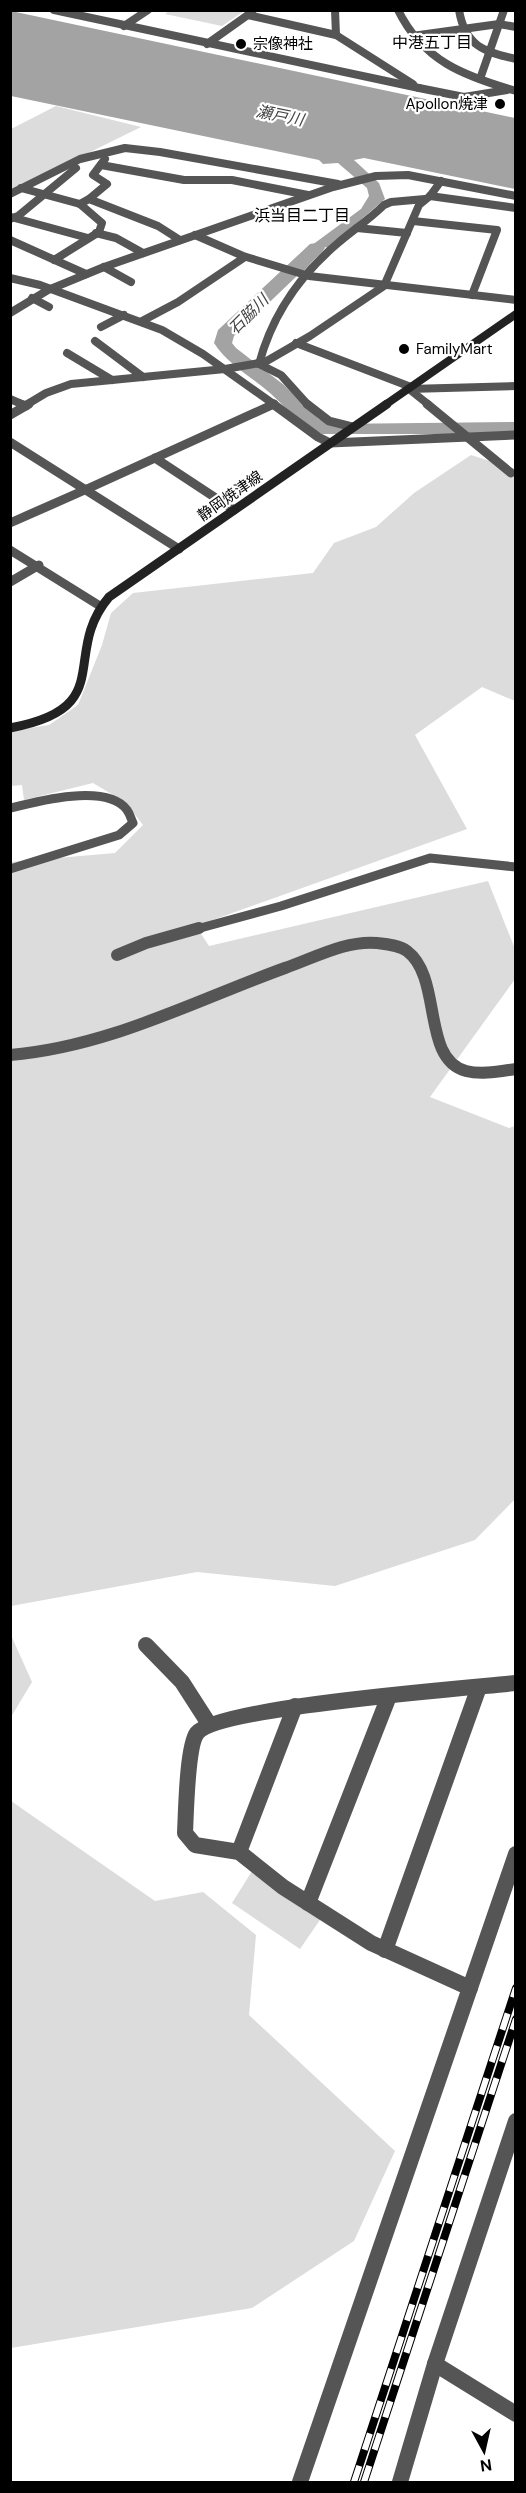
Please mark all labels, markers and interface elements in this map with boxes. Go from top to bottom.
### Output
district label: 中港五丁目 [392,32,472,53]
place label: 宗像神社 [253,34,313,54]
marker: 宗像神社 [234,37,248,51]
place label: Apollon焼津 [406,94,488,114]
marker: Apollon焼津 [493,97,507,111]
water label: 瀬戸川 [254,101,307,131]
district label: 浜当目二丁目 [254,205,350,226]
water label: 石脇川 [224,289,274,339]
place label: FamilyMart [416,339,493,359]
marker: FamilyMart [397,342,411,356]
street label: 静岡焼津線 [194,466,266,526]
north arrow [454,2421,514,2481]
text: N [479,2454,493,2477]

